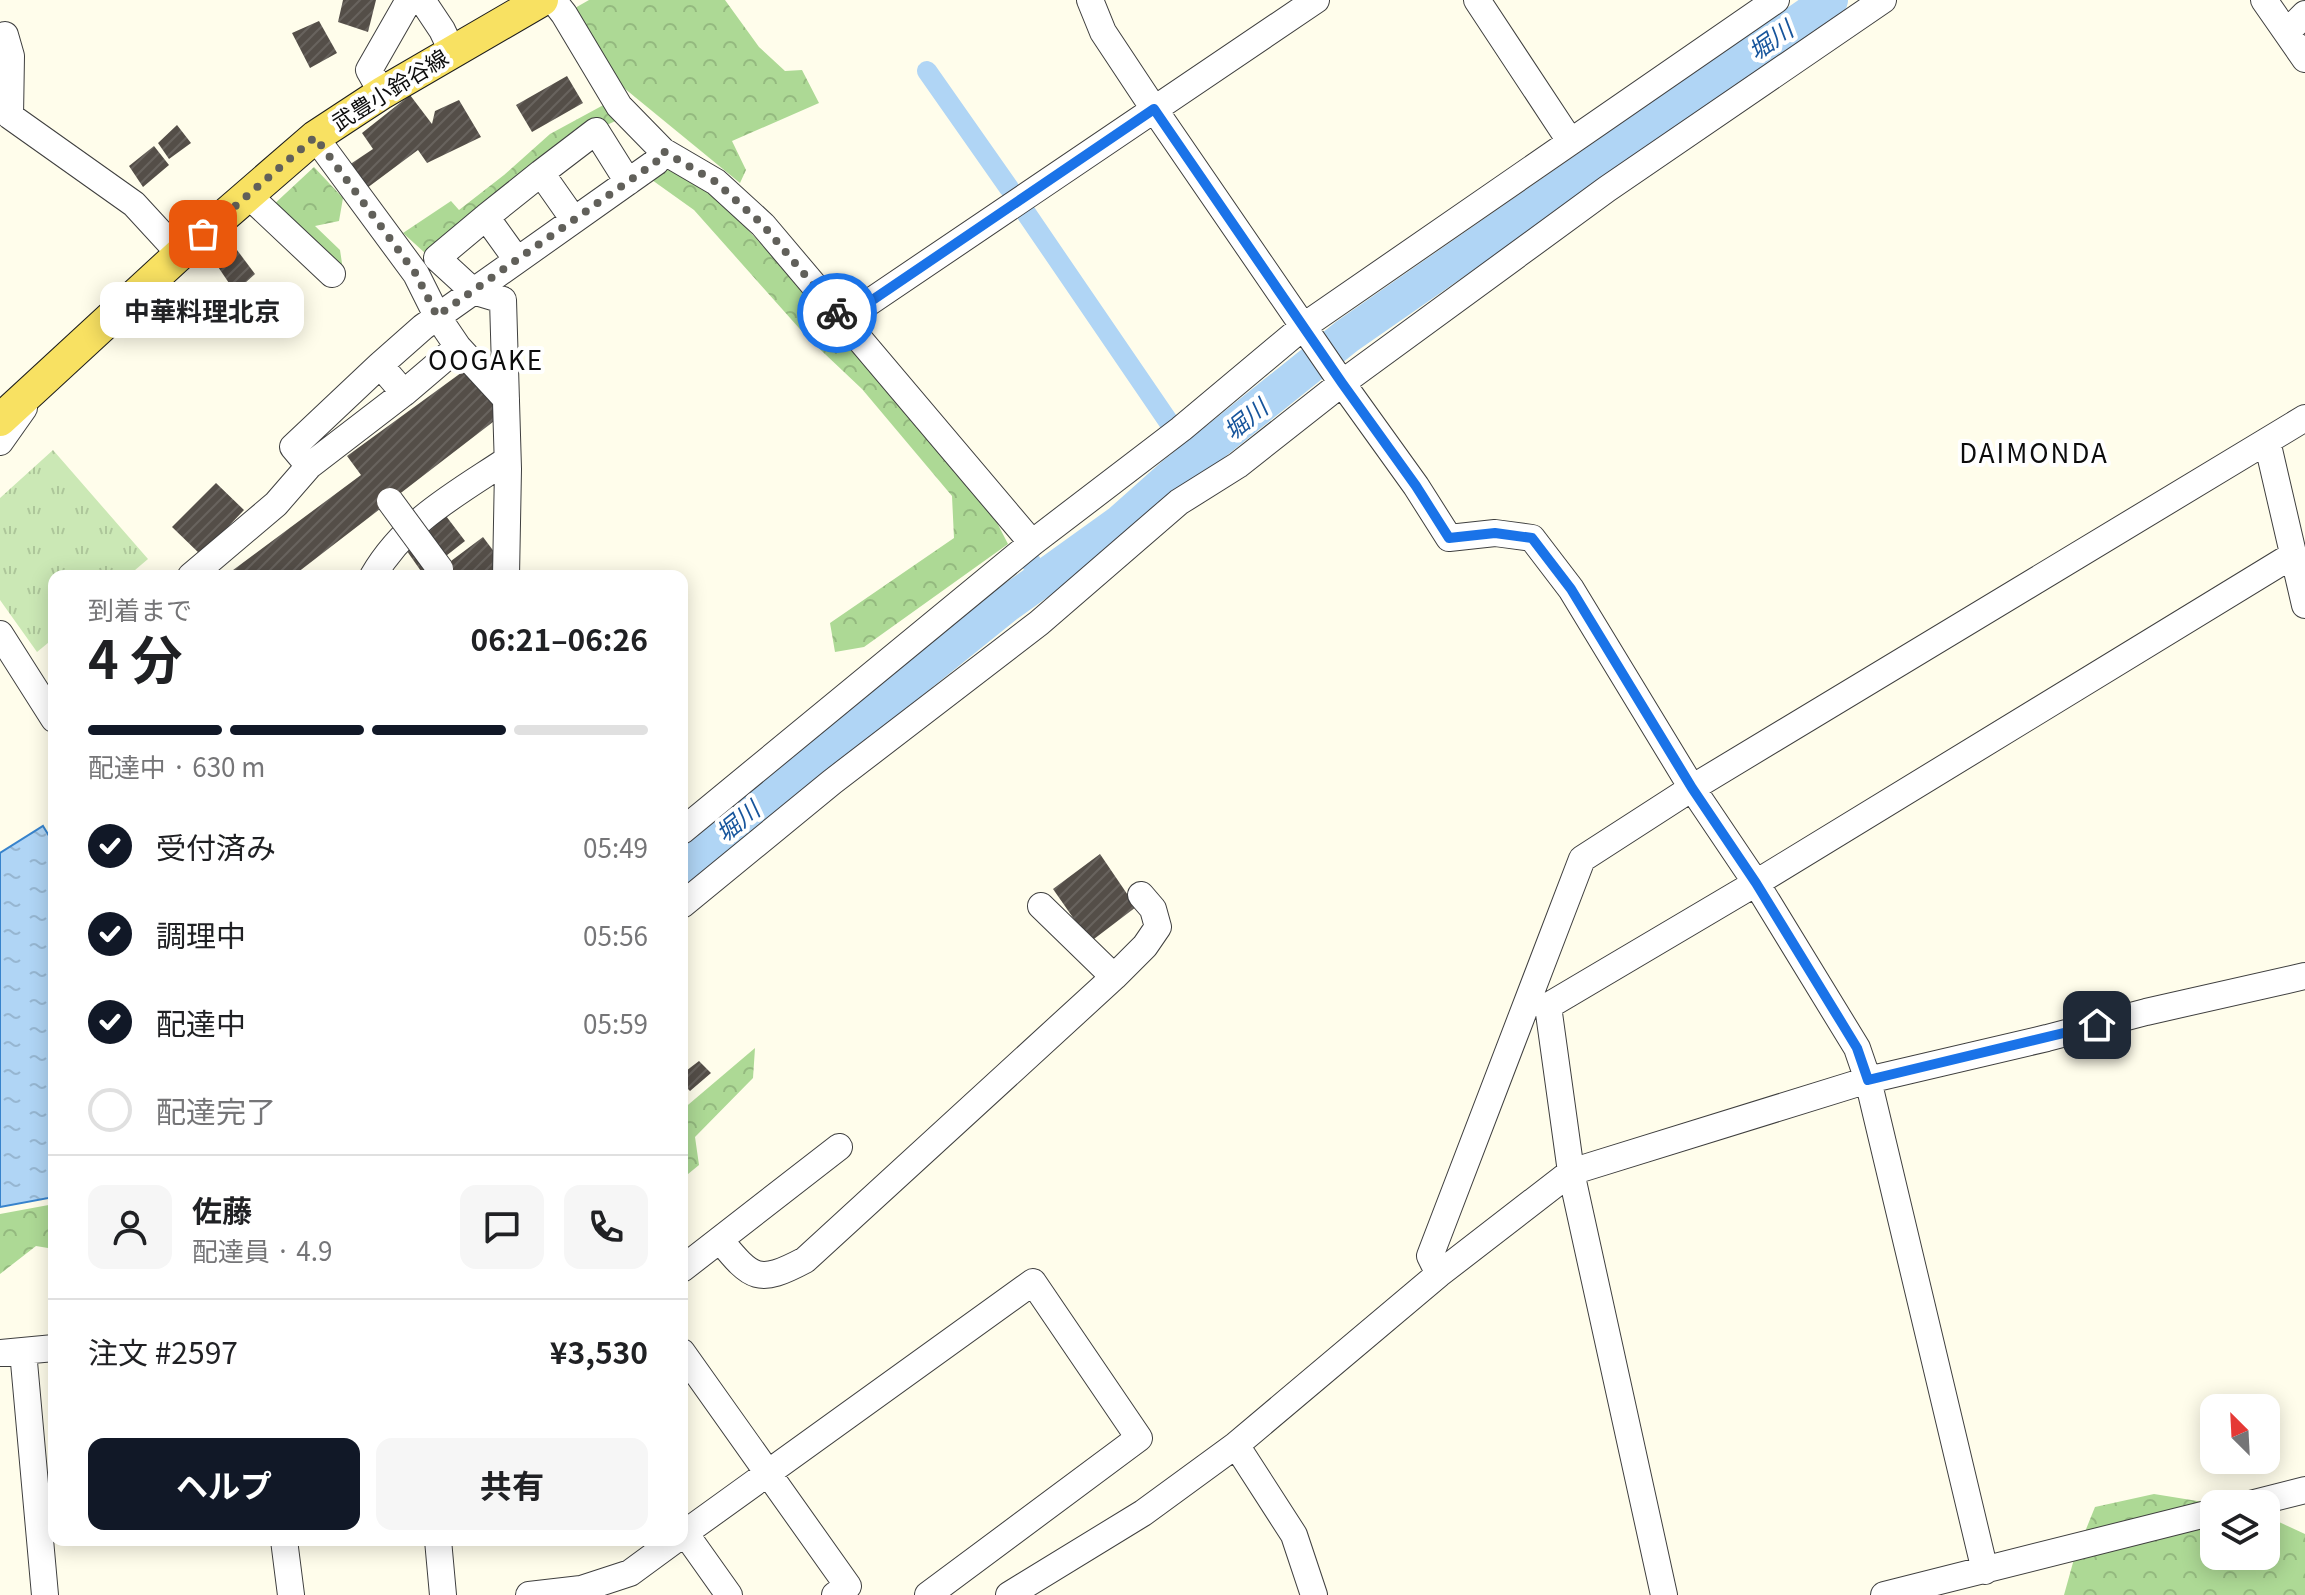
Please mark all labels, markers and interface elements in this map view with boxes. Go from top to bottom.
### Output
water label: 堀川 [1740,9,1802,67]
street label: 武豊小鈴谷線 [324,40,453,137]
pin [169,200,237,268]
icon: bag [181,212,225,256]
courier [797,273,877,353]
callout: 中華料理北京 [101,282,305,338]
text: 中華料理北京 [124,291,280,328]
icon: bike [815,291,859,335]
district label: OOGAKE [428,340,544,377]
water label: 堀川 [1215,387,1276,447]
district label: DAIMONDA [1959,433,2109,470]
text: 到着まで [88,590,192,627]
text: 06:21–06:26 [471,616,648,660]
text: 4 分 [88,619,182,694]
text: 配達中 · 630 m [88,747,265,784]
water label: 堀川 [707,789,768,849]
icon: check [88,824,132,868]
text: 受付済み [156,824,276,868]
text: 05:49 [583,828,648,865]
icon: check [88,912,132,956]
text: 調理中 [156,912,246,956]
text: 05:56 [583,916,648,953]
pin [2063,991,2131,1059]
icon: check [88,1000,132,1044]
text: 配達中 [156,1000,246,1044]
icon: home [2075,1003,2119,1047]
text: 05:59 [583,1004,648,1041]
text: 配達完了 [156,1088,276,1132]
button: person [88,1185,172,1269]
button: chat [460,1185,544,1269]
button: phone [564,1185,648,1269]
text: 佐藤 [192,1187,252,1231]
text: 配達員 · 4.9 [192,1231,332,1268]
text: 注文 #2597 [88,1329,238,1373]
text: ¥3,530 [550,1329,648,1373]
north arrow [2200,1394,2280,1474]
map controls [2200,1394,2280,1570]
button: ヘルプ [88,1438,360,1530]
button: 共有 [376,1438,648,1530]
button: layers [2200,1490,2280,1570]

